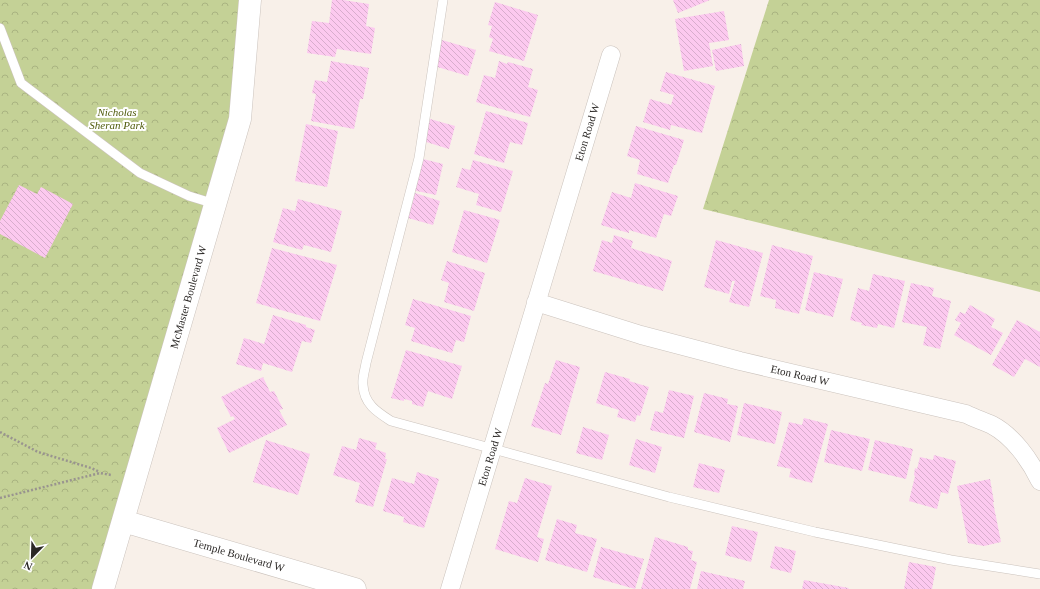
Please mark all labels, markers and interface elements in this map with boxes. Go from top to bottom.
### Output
street label: Eton Road W [573,101,602,162]
park label: Nicholas Sheran Park [89,106,146,131]
street label: McMaster Boulevard W [168,243,209,350]
street label: Eton Road W [770,362,831,388]
street label: Eton Road W [476,426,505,487]
street label: Temple Boulevard W [192,536,287,574]
north arrow [12,537,52,577]
text: N [22,559,34,573]

